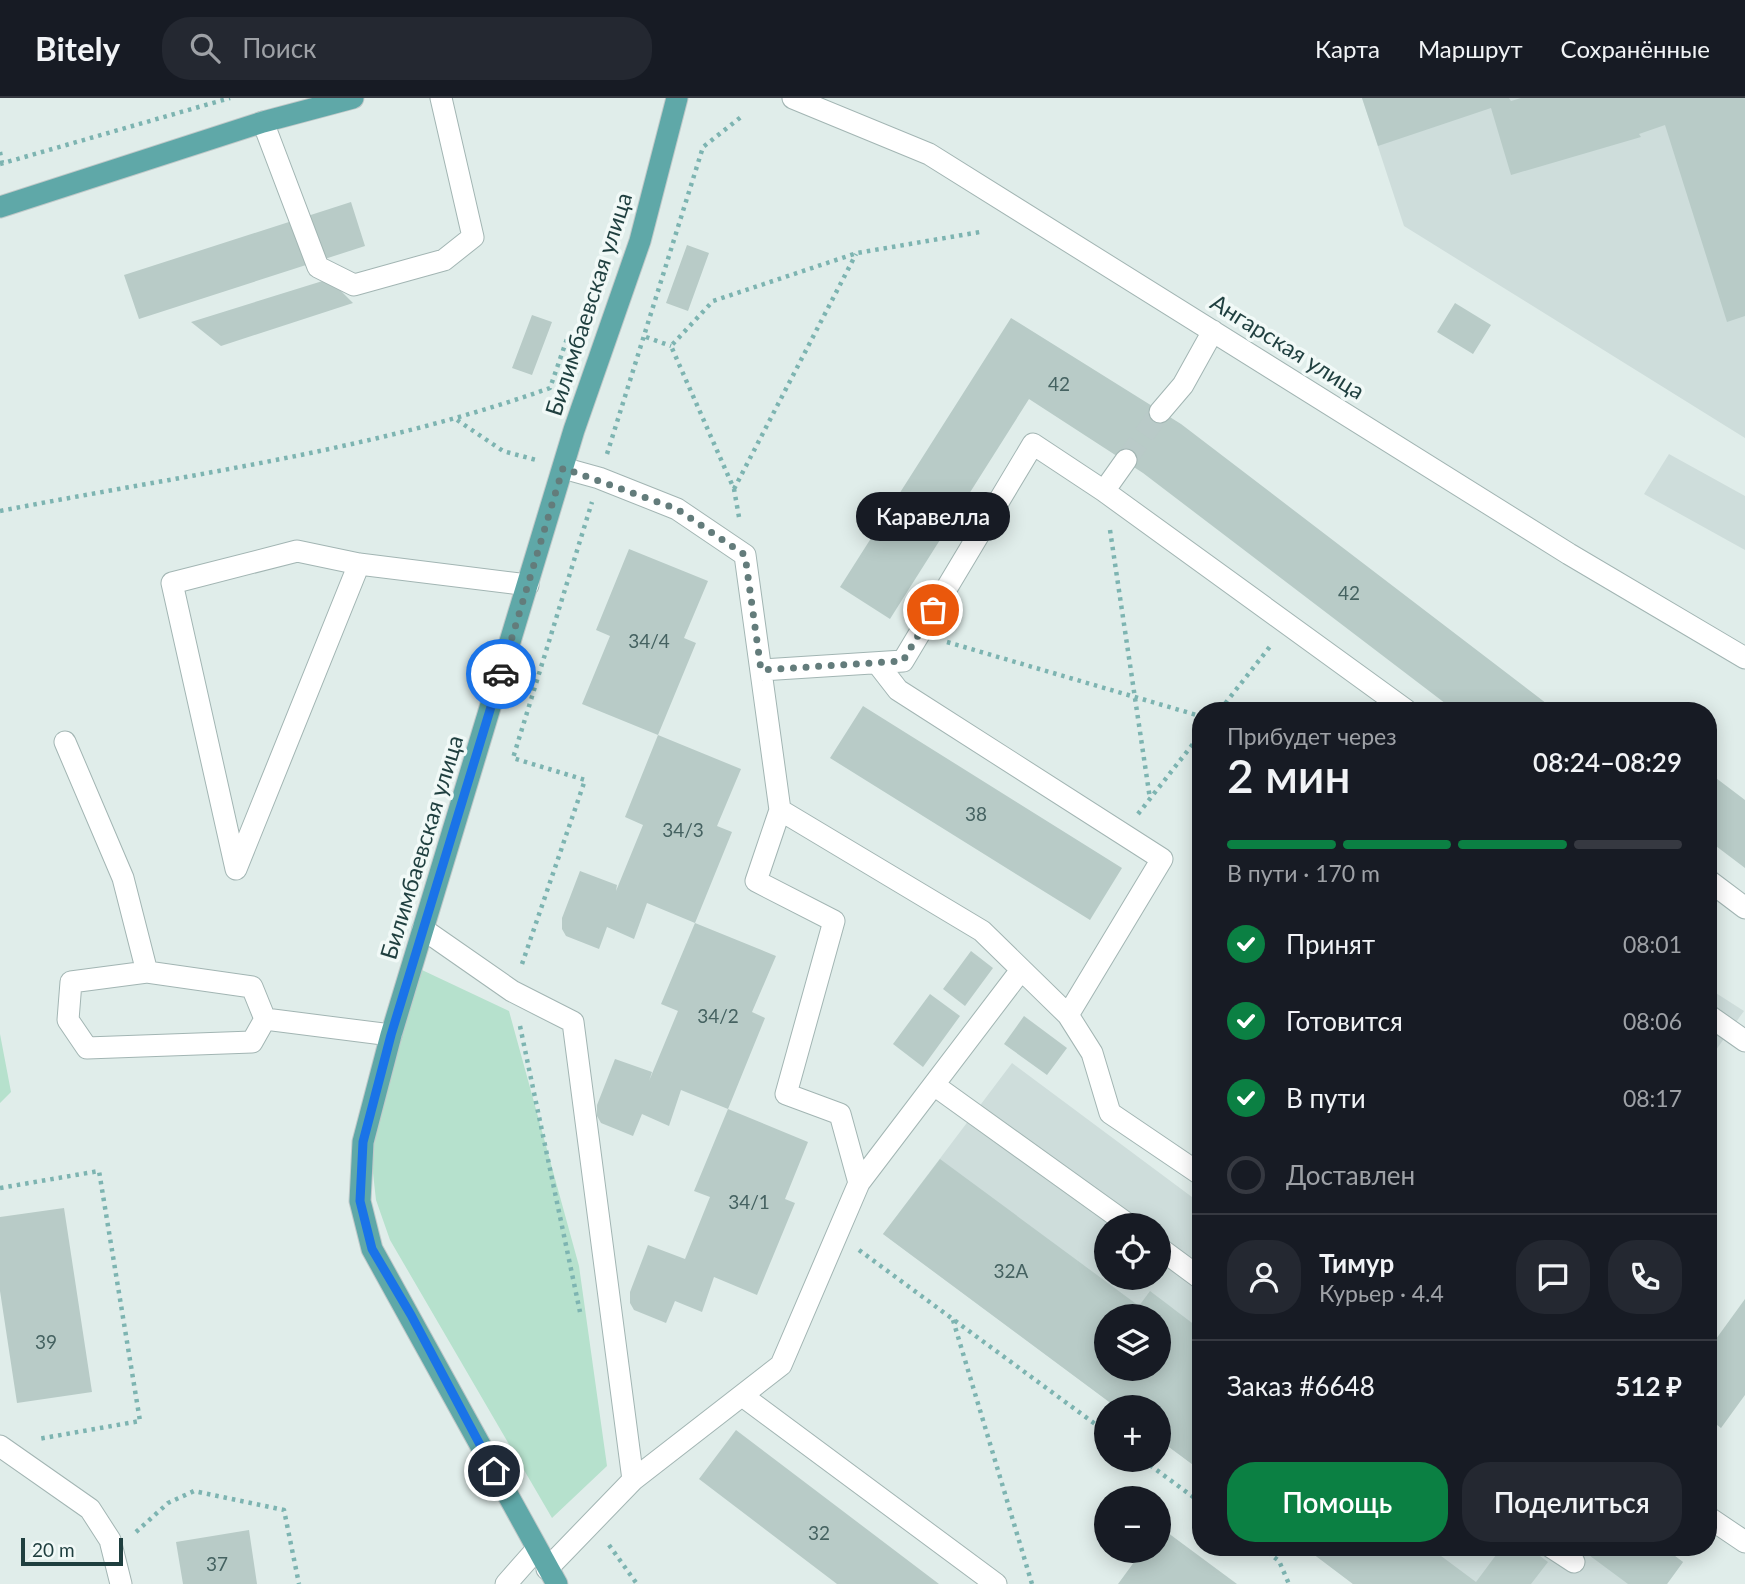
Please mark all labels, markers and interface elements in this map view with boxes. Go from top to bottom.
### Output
search box [162,17,652,80]
text: Bitely [35,28,120,68]
icon: search [186,29,224,67]
text: Поиск [242,32,317,64]
text: Карта [1315,34,1380,63]
text: Маршрут [1418,34,1523,63]
text: Сохранённые [1561,34,1710,63]
street label: Билимбаевская улица [539,189,637,419]
street label: Ангарская улица [1206,287,1370,405]
house number: 42 [1048,372,1070,395]
callout: Каравелла [856,491,1010,540]
text: Каравелла [876,502,990,530]
pin [903,580,963,640]
house number: 42 [1338,581,1360,604]
icon: bag [914,591,952,629]
house number: 34/4 [628,629,670,652]
courier [466,639,536,709]
icon: car [482,655,520,693]
text: Прибудет через [1227,722,1397,750]
street label: Билимбаевская улица [374,731,468,963]
text: 08:24–08:29 [1533,746,1682,778]
text: 2 мин [1227,748,1351,803]
house number: 38 [965,802,987,825]
house number: 34/3 [662,818,704,841]
text: В пути · 170 m [1227,859,1380,887]
icon: check [1227,925,1265,963]
text: Принят [1286,928,1375,960]
text: 08:01 [1623,930,1682,958]
icon: check [1227,1002,1265,1040]
house number: 34/2 [697,1004,739,1027]
text: Готовится [1286,1005,1403,1037]
text: 08:06 [1623,1007,1682,1035]
icon: check [1227,1079,1265,1117]
text: В пути [1286,1082,1366,1114]
text: 08:17 [1623,1084,1682,1112]
text: Доставлен [1286,1159,1415,1191]
house number: 34/1 [728,1190,770,1213]
map controls [1094,1213,1171,1563]
button: locate [1094,1213,1171,1290]
button: person [1227,1240,1301,1314]
button: chat [1516,1240,1590,1314]
button: phone [1608,1240,1682,1314]
text: Тимур [1319,1247,1394,1279]
house number: 32А [994,1259,1029,1282]
text: Курьер · 4.4 [1319,1279,1444,1307]
button: layers [1094,1304,1171,1381]
house number: 39 [35,1330,57,1353]
text: Заказ #6648 [1227,1370,1375,1402]
text: 512 ₽ [1615,1370,1682,1402]
button: + [1094,1395,1171,1472]
pin [464,1441,524,1501]
icon: home [475,1452,513,1490]
button: Помощь [1227,1462,1448,1542]
button: Поделиться [1462,1462,1682,1542]
button: − [1094,1486,1171,1563]
house number: 32 [808,1521,830,1544]
scale bar [21,1535,122,1567]
text: 20 m [32,1538,75,1561]
house number: 37 [206,1552,228,1575]

